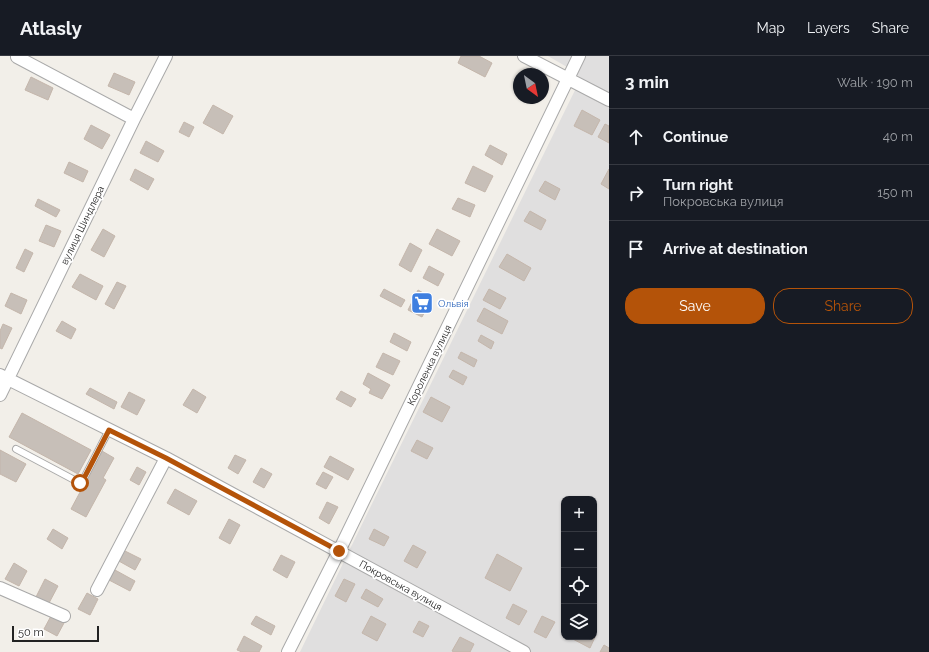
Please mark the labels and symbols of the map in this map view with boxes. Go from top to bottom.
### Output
north arrow [513,68,549,104]
street label: вулиця Шиндлера [59,184,106,266]
supermarket icon: Ольвія [409,290,435,316]
place label: Ольвія [438,298,469,309]
street label: Короленка вулиця [405,323,454,407]
route start [71,474,89,492]
route end [330,542,348,560]
street label: Покровська вулиця [358,558,444,613]
scale bar [12,624,99,643]

